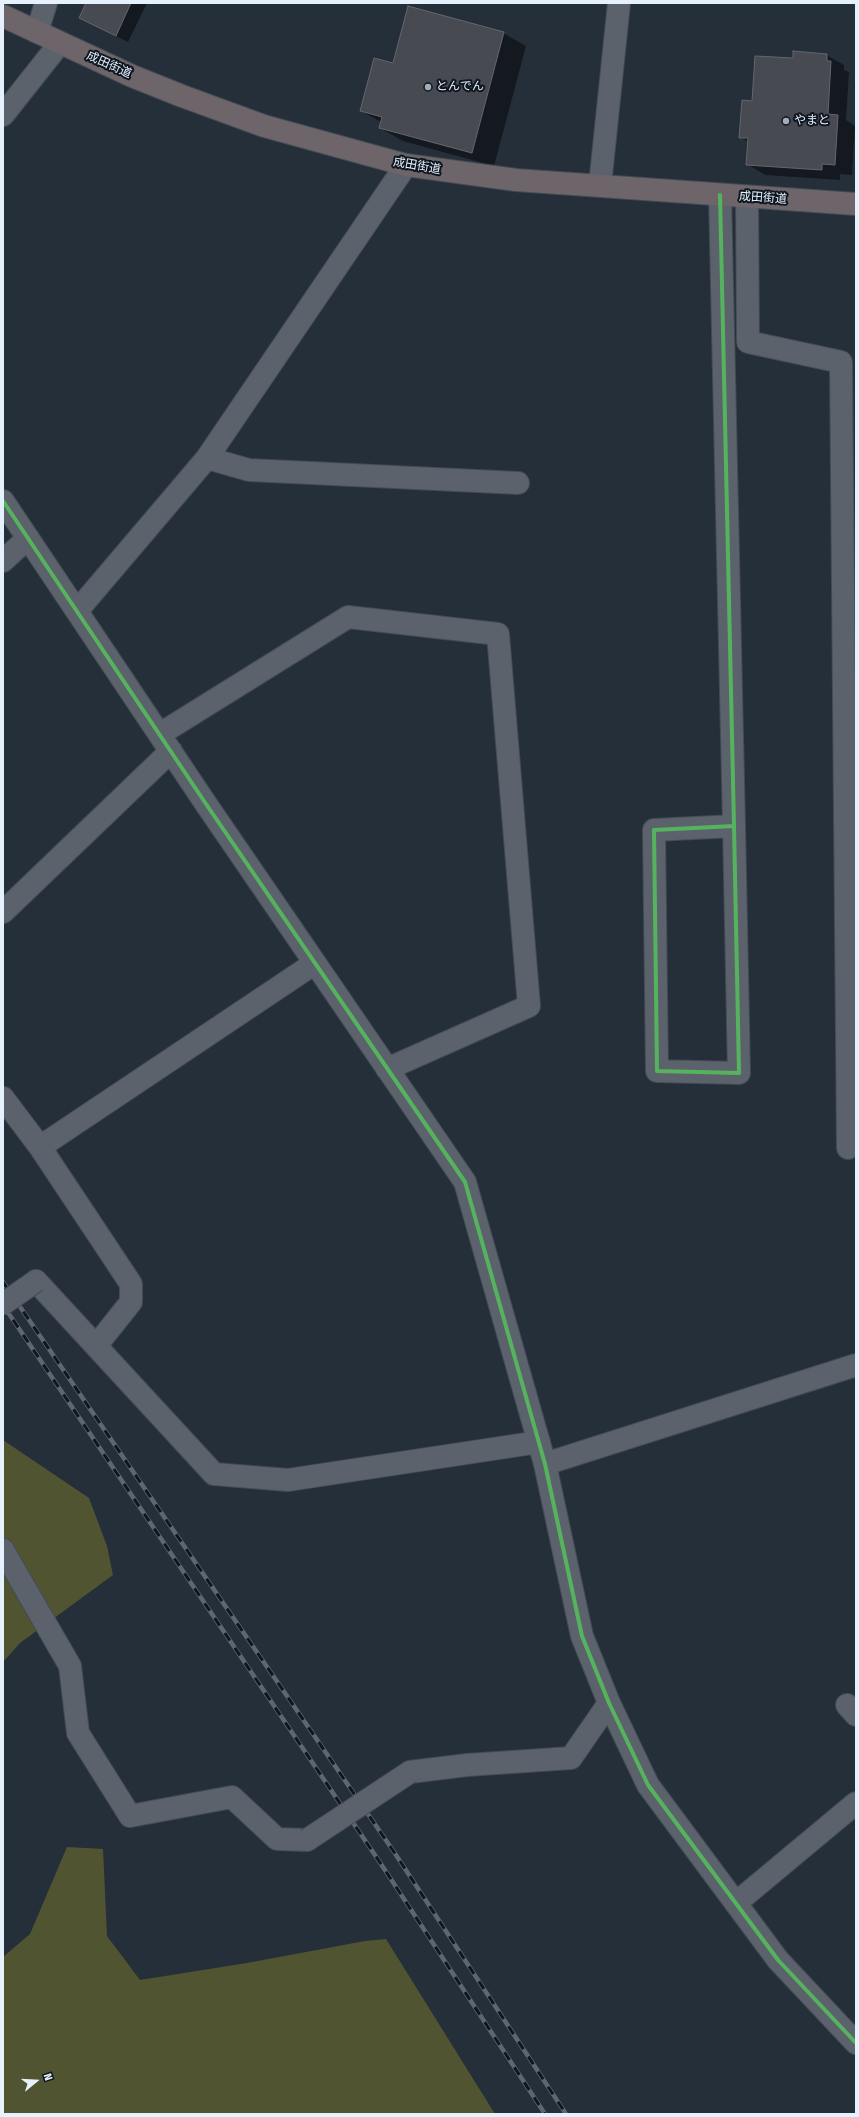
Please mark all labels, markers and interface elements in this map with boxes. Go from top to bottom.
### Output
street label: 成田街道 [84,49,134,81]
place label: とんでん [436,80,484,94]
marker: とんでん [423,82,433,92]
place label: やまと [794,114,830,128]
marker: やまと [781,116,791,126]
street label: 成田街道 [392,155,442,177]
street label: 成田街道 [739,189,787,207]
north arrow [16,2061,56,2101]
text: N [41,2072,55,2082]

